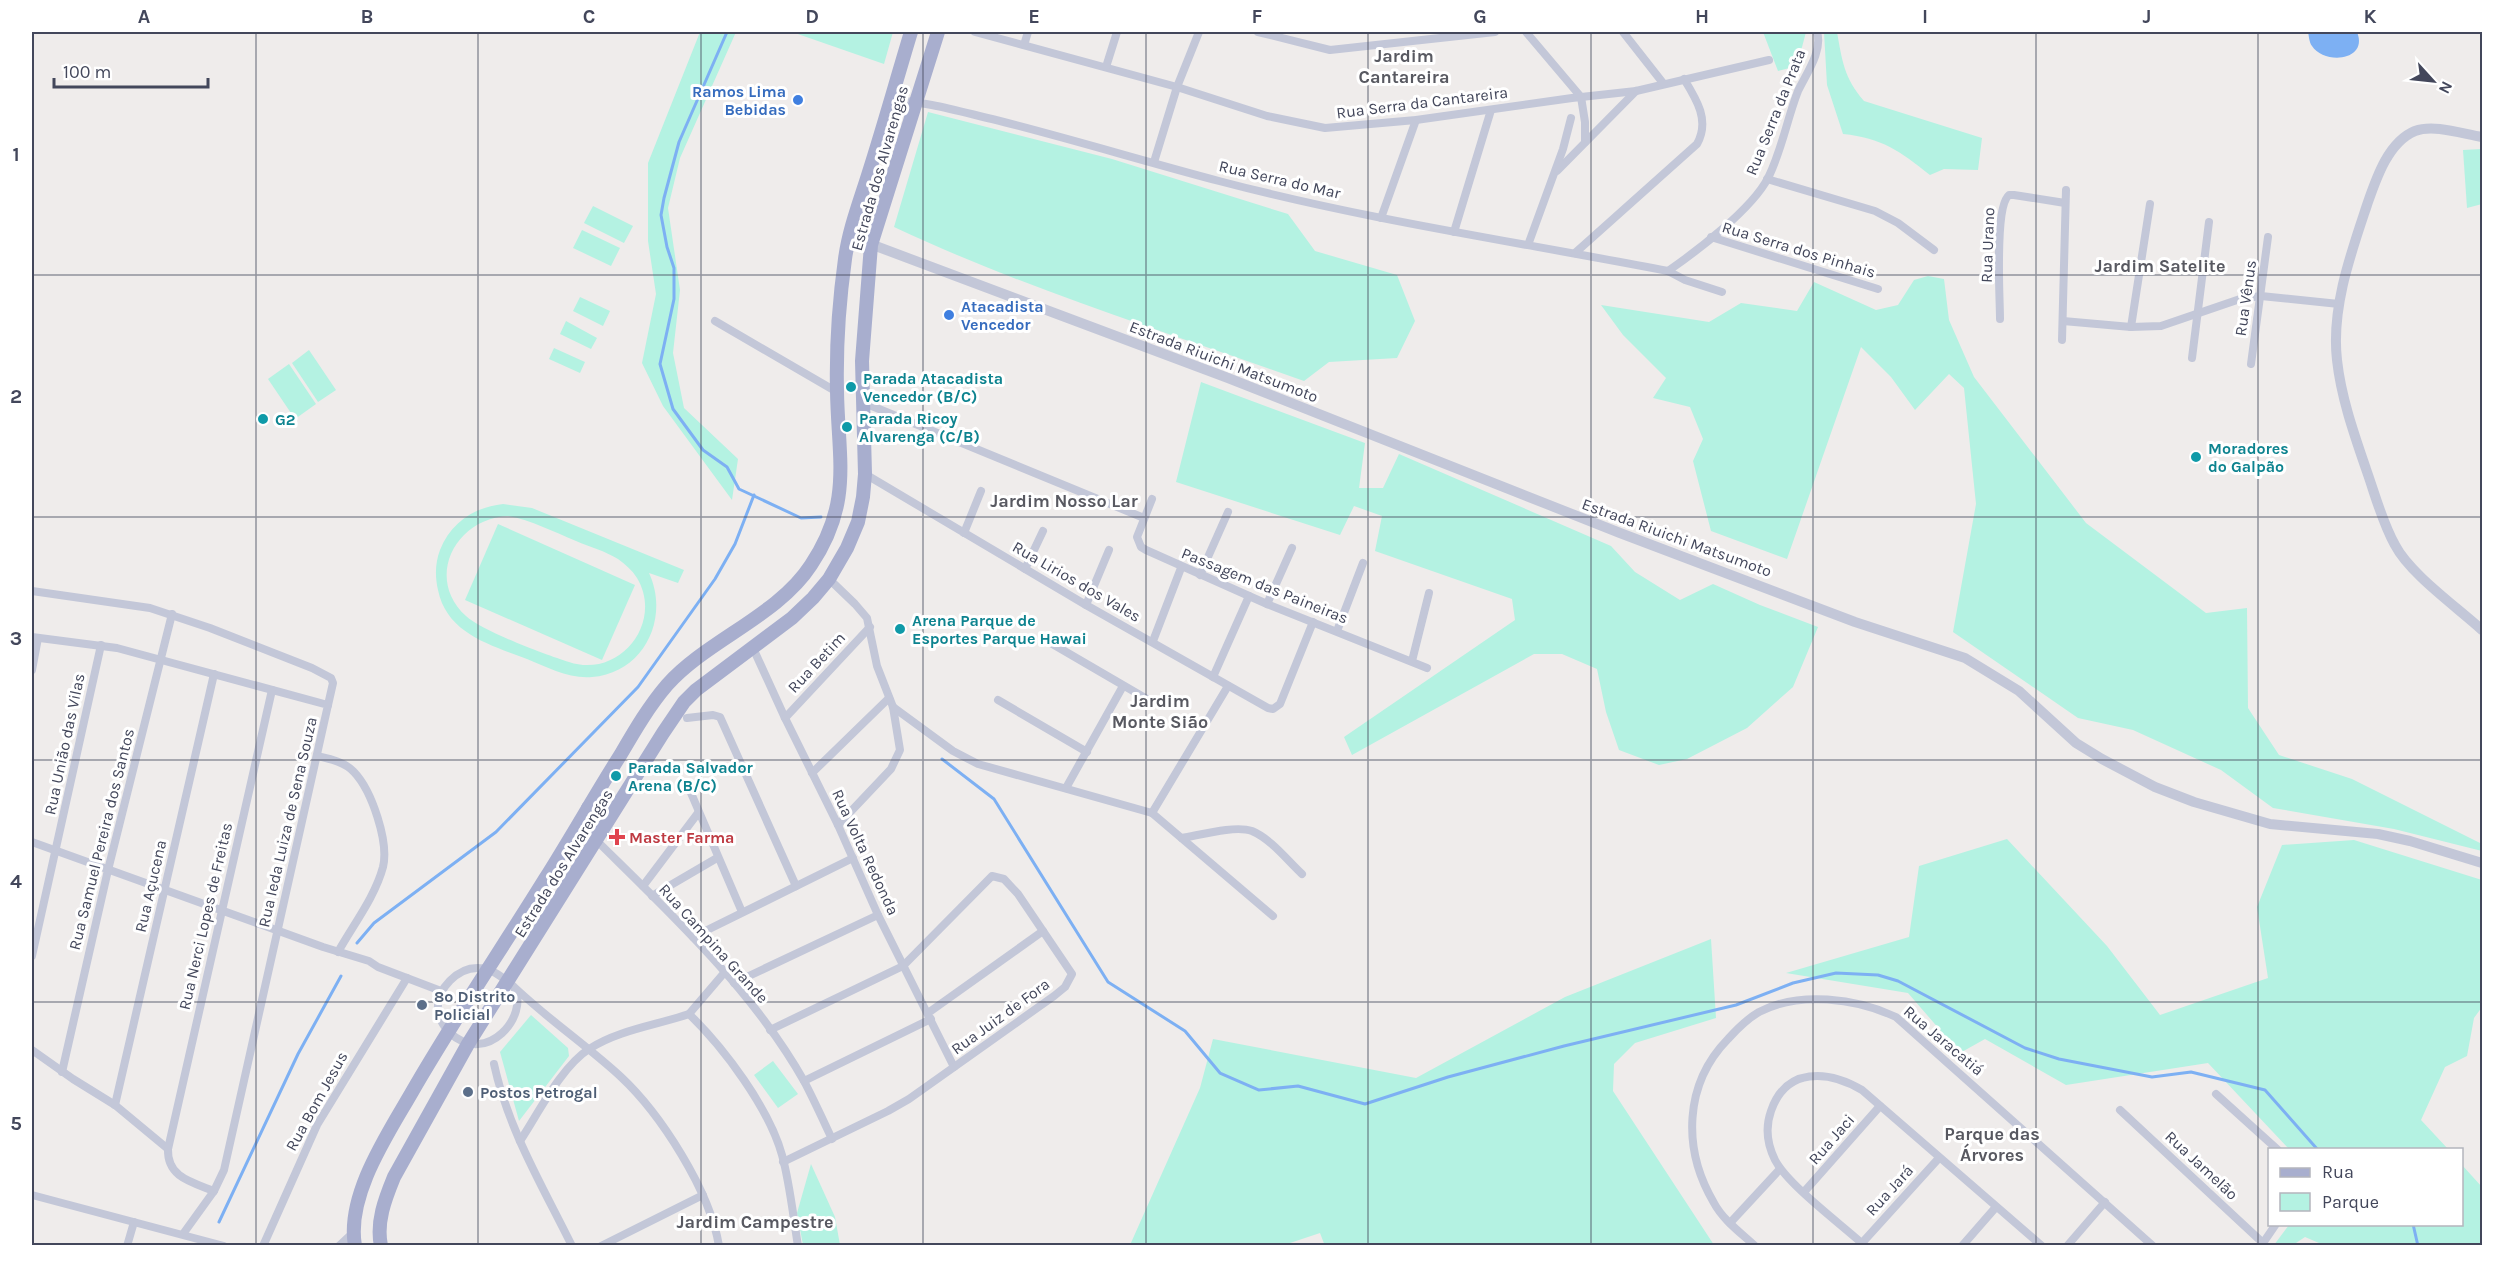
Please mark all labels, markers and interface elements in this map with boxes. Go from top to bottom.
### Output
text: A [138,5,151,28]
text: B [361,5,373,28]
text: C [583,5,595,28]
text: D [805,5,819,28]
text: E [1028,5,1040,28]
text: F [1252,5,1263,28]
text: G [1473,5,1487,28]
text: H [1695,5,1709,28]
text: I [1922,5,1928,28]
text: J [2143,5,2151,28]
text: K [2363,5,2377,28]
district label: Jardim Cantareira [1359,45,1449,88]
street label: Rua Serra da Prata [1741,46,1809,178]
scale bar [54,51,208,89]
north arrow [2403,51,2463,111]
text: 100 m [63,61,111,83]
text: N [2435,78,2457,97]
place label: Ramos Lima Bebidas [692,82,786,119]
street label: Estrada dos Alvarengas [847,83,912,253]
street label: Rua Serra da Cantareira [1335,83,1509,122]
marker: Ramos Lima Bebidas [791,93,805,107]
text: 1 [12,143,20,166]
street label: Rua Serra do Mar [1217,156,1343,203]
street label: Rua Urano [1977,207,1998,283]
street label: Rua Serra dos Pinhais [1720,217,1878,282]
district label: Jardim Satelite [2095,255,2225,277]
street label: Rua Vênus [2231,259,2260,337]
place label: Atacadista Vencedor [961,297,1044,334]
marker: Atacadista Vencedor [942,308,956,322]
street label: Estrada Riuichi Matsumoto [1127,317,1321,406]
place label: Parada Atacadista Vencedor (B/C) [863,369,1003,406]
marker: Parada Atacadista Vencedor (B/C) [844,380,858,394]
text: 2 [10,385,22,408]
place label: Parada Ricoy Alvarenga (C/B) [859,409,980,446]
place label: G2 [275,410,296,429]
marker: G2 [256,412,270,426]
marker: Parada Ricoy Alvarenga (C/B) [840,420,854,434]
place label: Moradores do Galpão [2208,439,2289,476]
marker: Moradores do Galpão [2189,450,2203,464]
district label: Jardim Nosso Lar [990,490,1138,512]
street label: Estrada Riuichi Matsumoto [1579,494,1774,581]
street label: Rua Lirios dos Vales [1009,537,1144,626]
street label: Passagem das Paineiras [1179,543,1351,628]
place label: Arena Parque de Esportes Parque Hawai [912,611,1087,648]
marker: Arena Parque de Esportes Parque Hawai [893,622,907,636]
text: 3 [10,627,22,650]
street label: Rua Betim [783,628,849,697]
street label: Rua União das Vilas [40,672,89,817]
district label: Jardim Monte Sião [1112,690,1208,733]
street label: Rua Ieda Luiza de Sena Souza [254,715,321,929]
street label: Rua Samuel Pereira dos Santos [65,726,138,952]
place label: Parada Salvador Arena (B/C) [628,758,753,795]
marker: Parada Salvador Arena (B/C) [609,769,623,783]
street label: Estrada dos Alvarengas [510,786,617,941]
street label: Rua Volta Redonda [828,786,903,918]
street label: Rua Nerci Lopes de Freitas [175,821,236,1012]
place label: Master Farma [629,828,734,847]
marker: Master Farma [610,830,624,844]
street label: Rua Açucena [131,838,170,934]
text: 4 [10,870,22,893]
street label: Rua Campina Grande [655,880,772,1007]
street label: Rua Juiz de Fora [947,974,1053,1059]
place label: 8º Distrito Policial [434,987,515,1024]
marker: 8º Distrito Policial [415,998,429,1012]
street label: Rua Jaracatiá [1900,1001,1988,1079]
street label: Rua Bom Jesus [281,1048,352,1154]
place label: Postos Petrogal [480,1083,598,1102]
marker: Postos Petrogal [461,1085,475,1099]
street label: Rua Jaci [1804,1110,1858,1168]
text: 5 [10,1112,22,1135]
district label: Parque das Árvores [1944,1123,2040,1166]
street label: Rua Jamelão [2161,1127,2242,1204]
legend [2268,1148,2463,1226]
street label: Rua Jará [1862,1161,1917,1220]
text: Rua [2322,1161,2354,1183]
text: Parque [2322,1191,2379,1213]
district label: Jardim Campestre [677,1211,833,1233]

